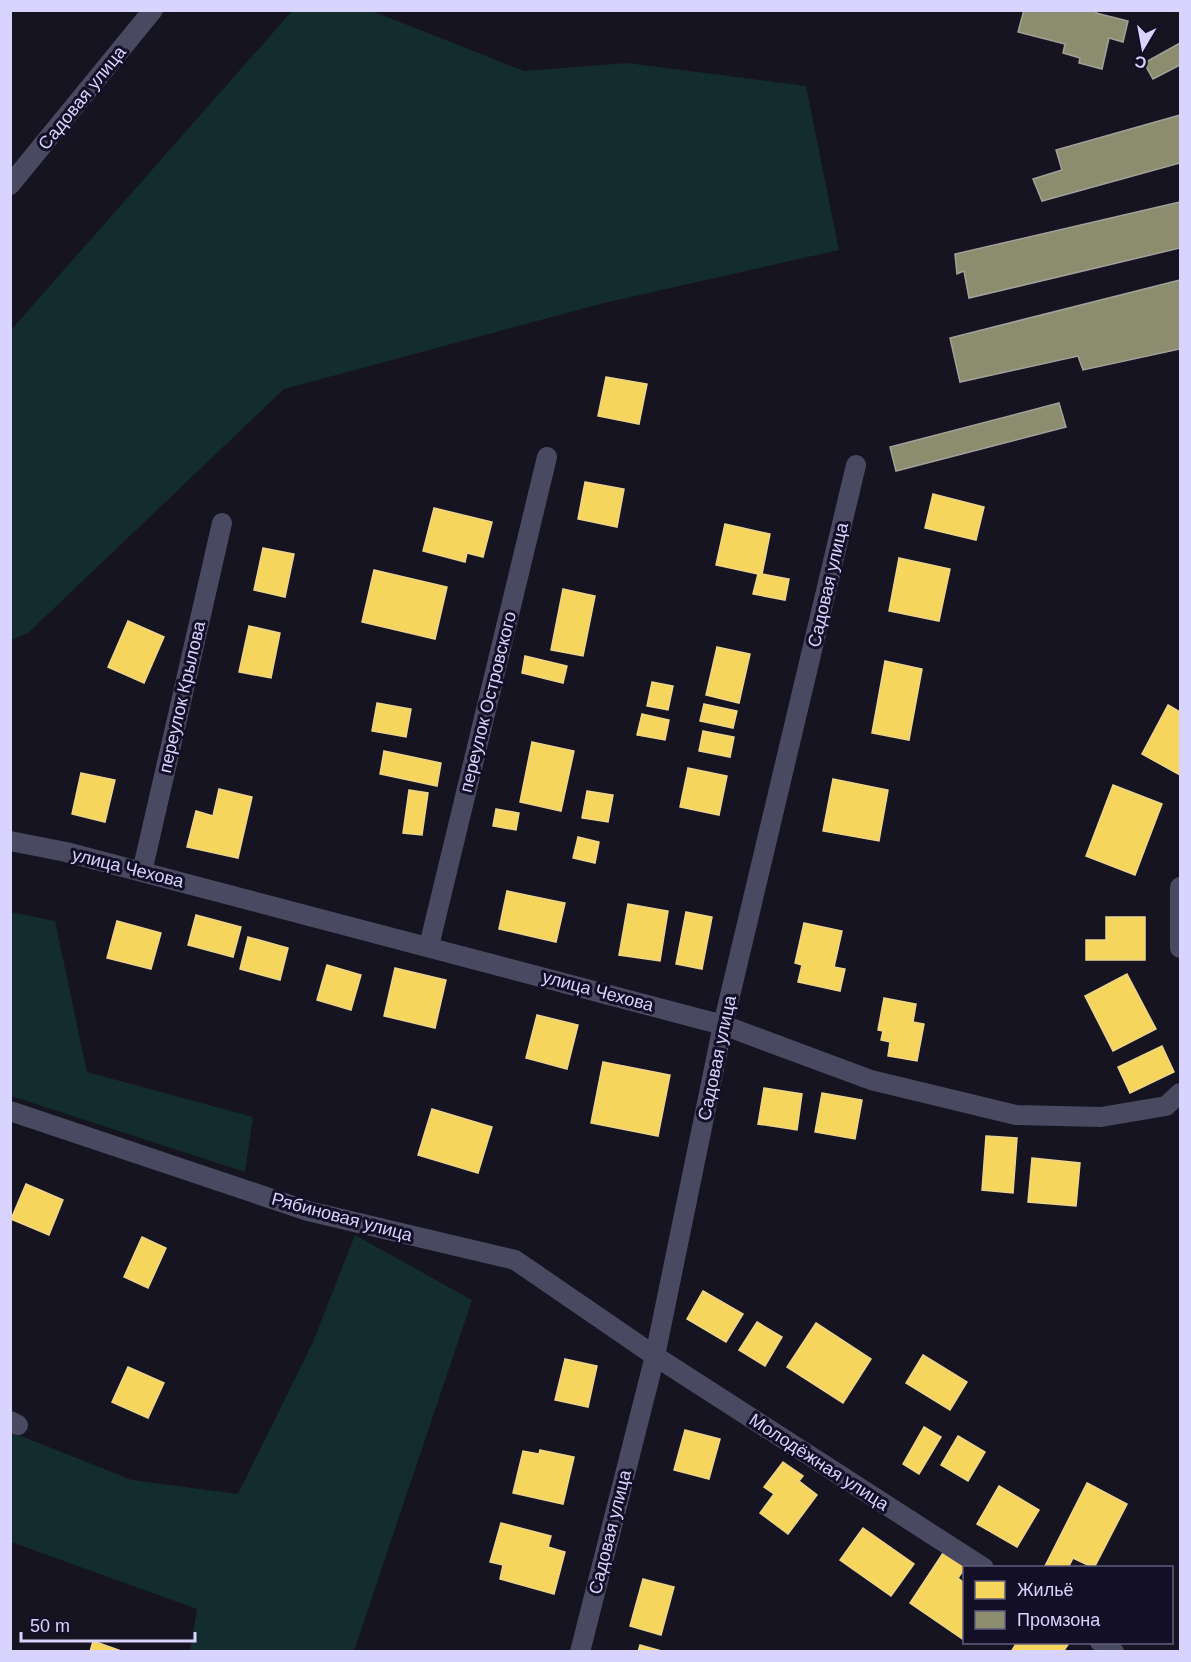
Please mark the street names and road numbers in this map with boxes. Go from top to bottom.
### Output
street label: Садовая улица [34,41,130,154]
street label: Садовая улица [804,520,852,649]
street label: переулок Островского [456,610,520,794]
street label: переулок Крылова [155,618,209,775]
street label: улица Чехова [70,844,187,892]
street label: улица Чехова [540,967,657,1016]
street label: Садовая улица [694,993,740,1122]
street label: Рябиновая улица [269,1189,416,1246]
street label: Молодёжная улица [746,1410,893,1515]
street label: Садовая улица [585,1467,635,1596]

